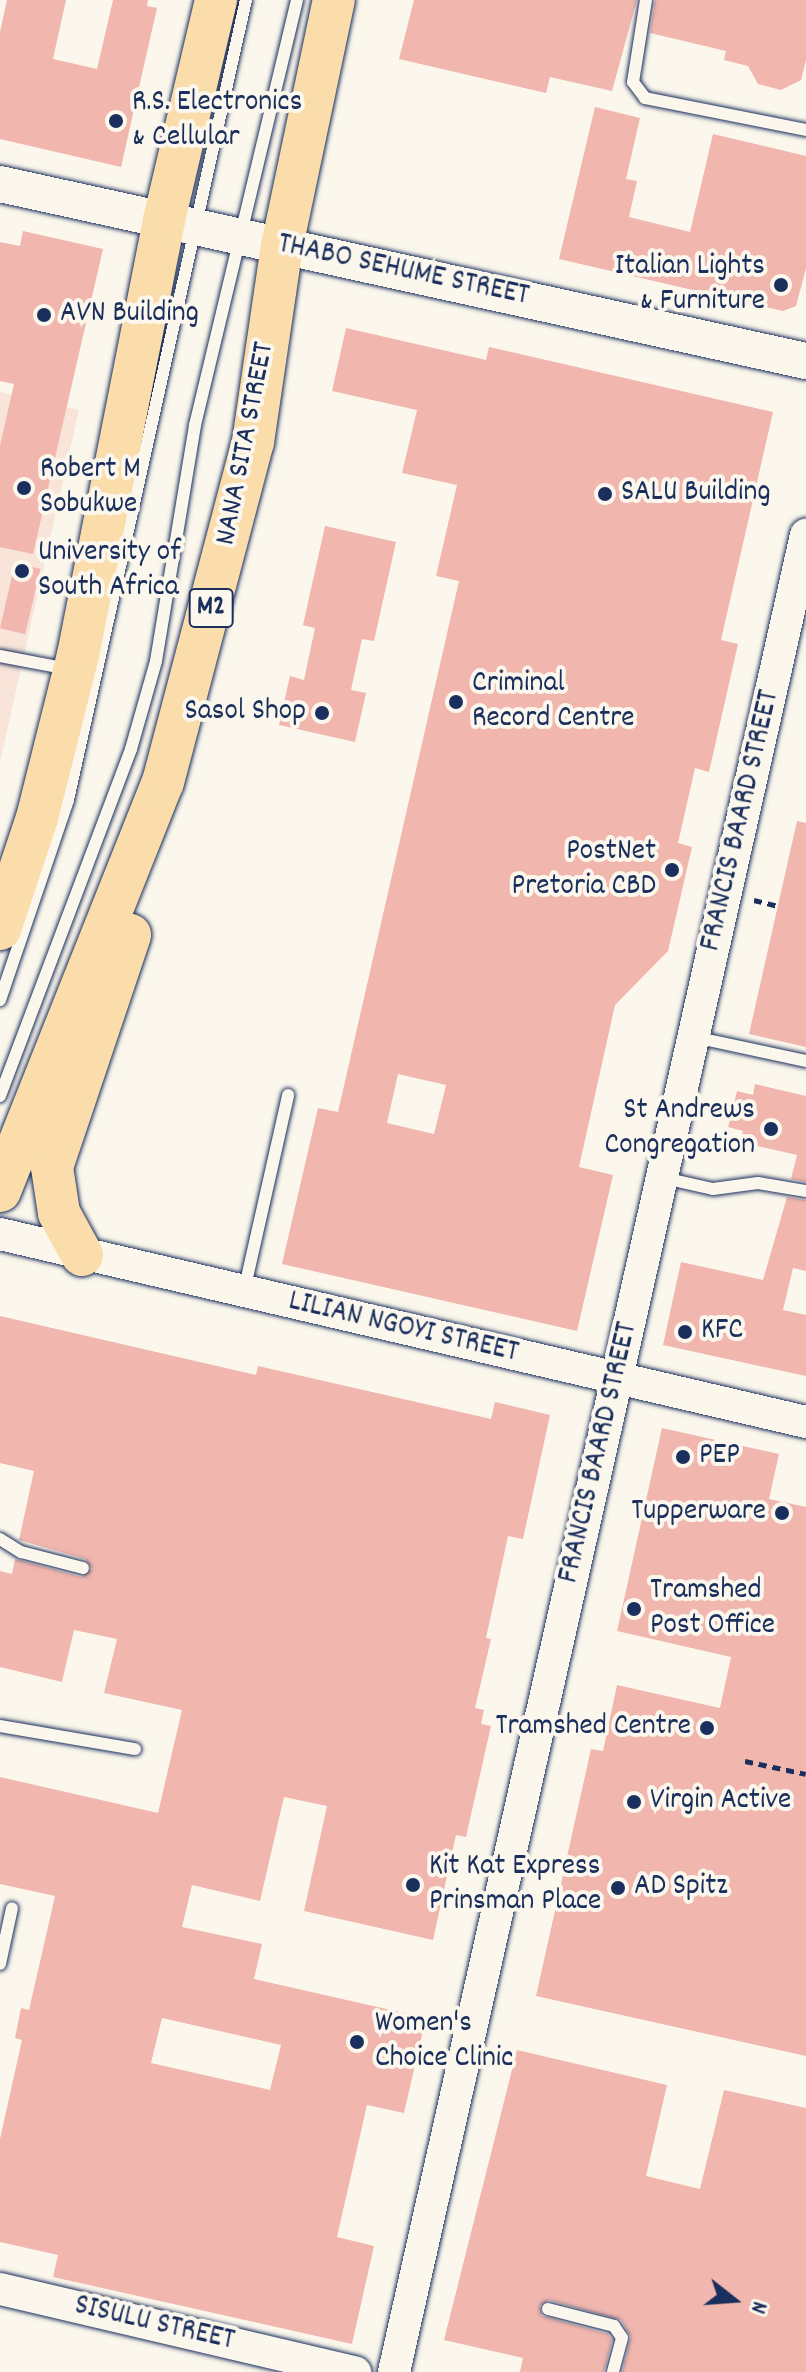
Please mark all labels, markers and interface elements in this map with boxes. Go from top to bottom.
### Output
place label: R.S. Electronics & Cellular [132,86,302,156]
marker: R.S. Electronics & Cellular [107,112,125,130]
street label: THABO SEHUME STREET [274,228,532,316]
place label: Italian Lights & Furniture [615,250,765,320]
marker: Italian Lights & Furniture [772,276,790,294]
place label: AVN Building [60,297,199,333]
marker: AVN Building [35,306,53,324]
street label: NANA SITA STREET [210,339,284,549]
place label: Robert M Sobukwe [40,453,141,524]
place label: SALU Building [621,476,771,512]
marker: Robert M Sobukwe [15,479,33,497]
marker: SALU Building [596,485,614,503]
place label: University of South Africa [38,536,181,606]
marker: University of South Africa [13,562,31,580]
road number: M2 [187,584,235,632]
place label: Criminal Record Centre [472,667,635,738]
street label: FRANCIS BAARD STREET [694,687,790,955]
marker: Criminal Record Centre [447,693,465,711]
place label: Sasol Shop [185,695,306,731]
marker: Sasol Shop [313,704,331,722]
place label: PostNet Pretoria CBD [512,835,656,906]
marker: PostNet Pretoria CBD [663,861,681,879]
place label: St Andrews Congregation [605,1094,755,1164]
marker: St Andrews Congregation [762,1120,780,1138]
street label: LILIAN NGOYI STREET [285,1285,521,1373]
place label: KFC [701,1314,743,1350]
street label: FRANCIS BAARD STREET [552,1319,648,1587]
marker: KFC [676,1323,694,1341]
place label: PEP [699,1439,740,1475]
marker: PEP [674,1448,692,1466]
place label: Tupperware [631,1495,766,1531]
marker: Tupperware [773,1504,791,1522]
place label: Tramshed Post Office [650,1574,775,1644]
marker: Tramshed Post Office [625,1600,643,1618]
place label: Tramshed Centre [495,1710,691,1746]
marker: Tramshed Centre [698,1719,716,1737]
place label: Virgin Active [650,1784,791,1820]
marker: Virgin Active [625,1793,643,1811]
place label: Kit Kat Express Prinsman Place [429,1850,601,1920]
place label: AD Spitz [634,1870,728,1906]
marker: Kit Kat Express Prinsman Place [404,1876,422,1894]
marker: AD Spitz [609,1879,627,1897]
place label: Women's Choice Clinic [375,2007,513,2078]
marker: Women's Choice Clinic [346,2031,368,2053]
north arrow [694,2260,774,2340]
street label: SISULU STREET [71,2289,237,2361]
text: N [741,2297,774,2317]

